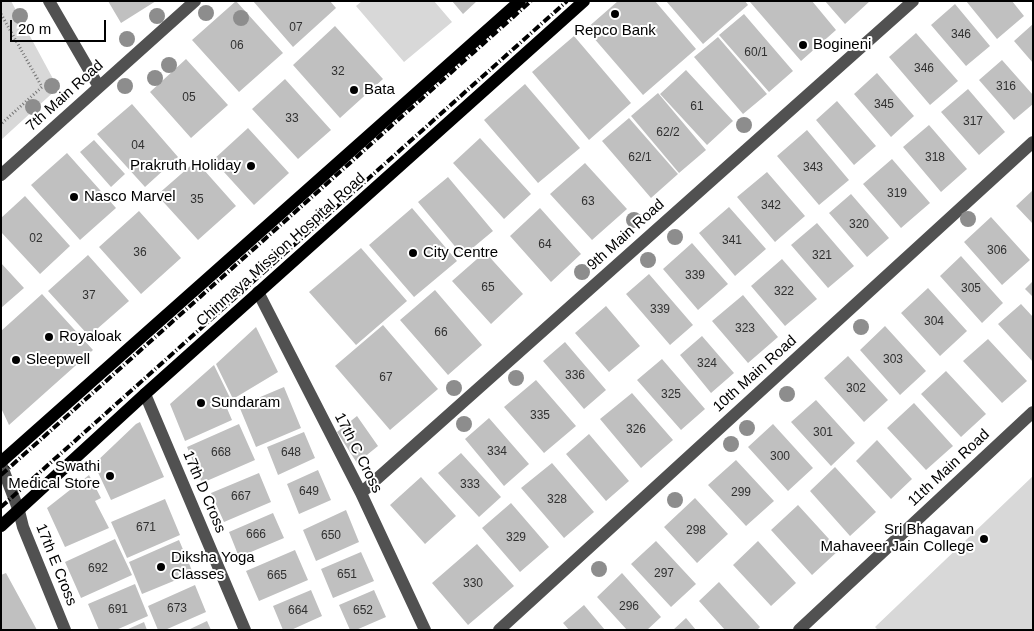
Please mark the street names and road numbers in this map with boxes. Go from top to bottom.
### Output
street label: 7th Main Road [23,57,107,135]
street label: Chinmaya Mission Hospital Road [193,169,369,331]
street label: 9th Main Road [584,196,668,274]
street label: 10th Main Road [710,332,800,416]
street label: 17th C Cross [330,410,386,496]
street label: 11th Main Road [905,426,993,510]
street label: 17th D Cross [179,448,229,536]
street label: 17th E Cross [31,521,81,609]

